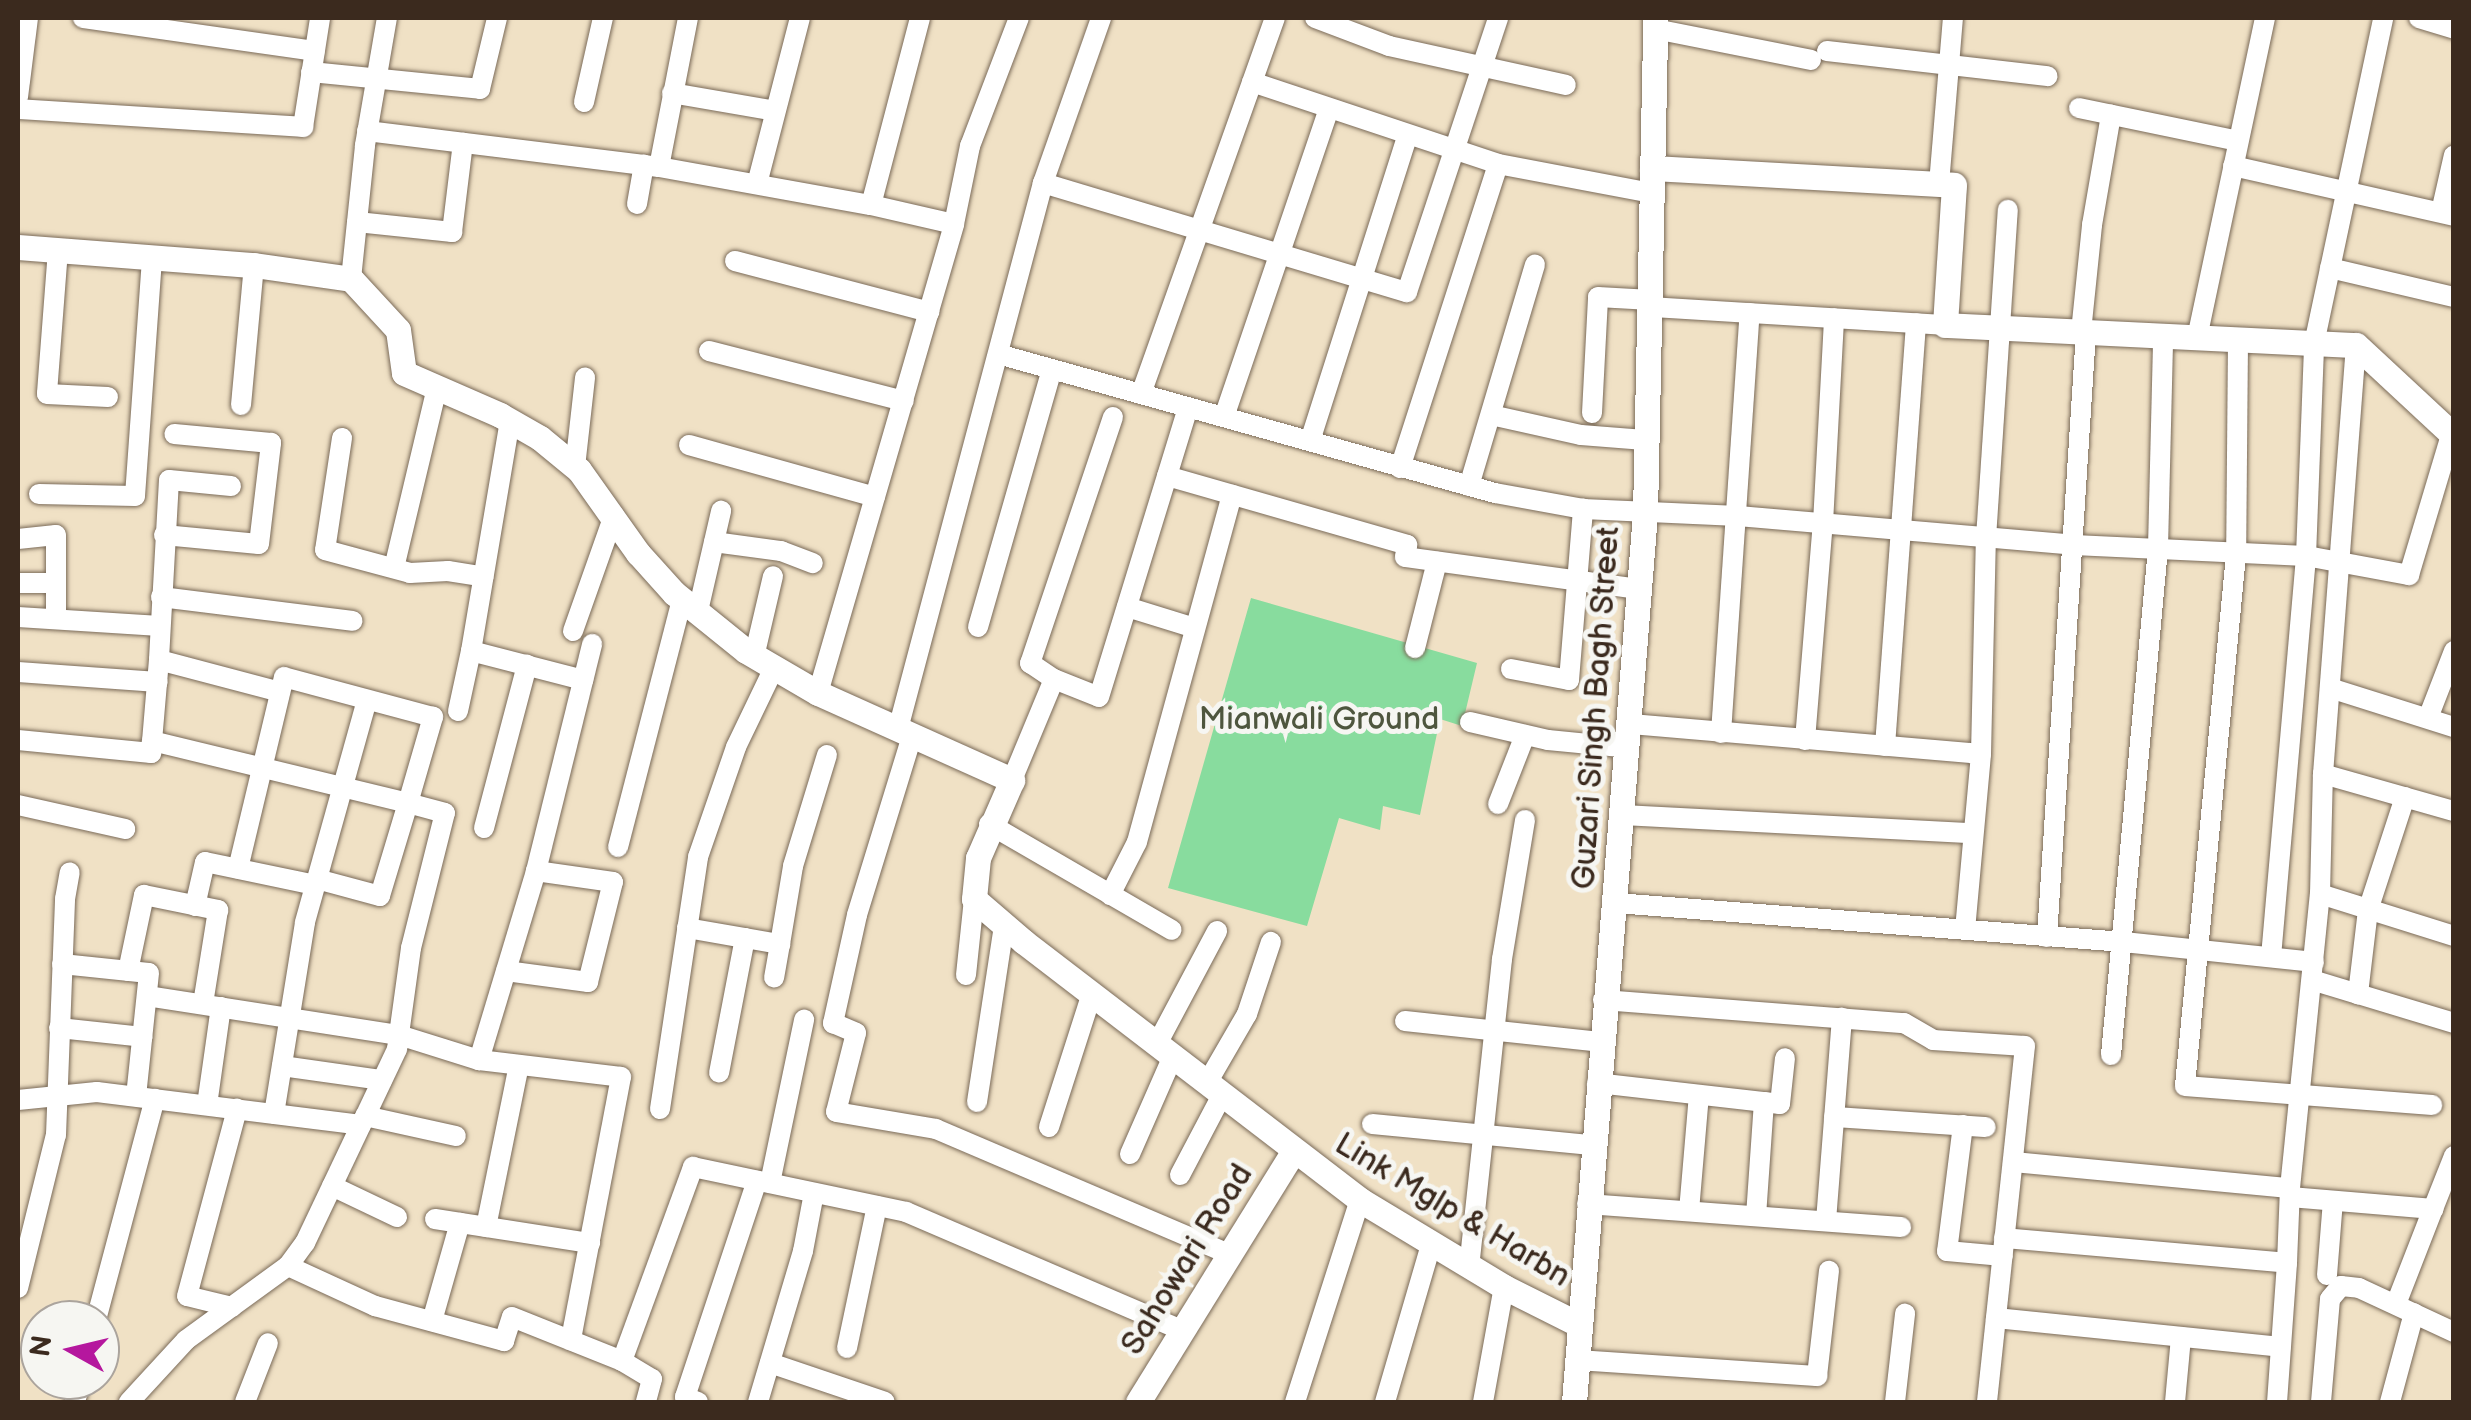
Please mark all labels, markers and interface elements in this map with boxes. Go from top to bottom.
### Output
street label: Guzari Singh Bagh Street [1565,525,1629,891]
park label: Mianwali Ground [1199,701,1439,739]
street label: Link Mglp & Harbn [1327,1126,1577,1296]
street label: Sahowari Road [1114,1158,1262,1362]
north arrow [20,1300,120,1400]
text: N [24,1333,60,1359]

